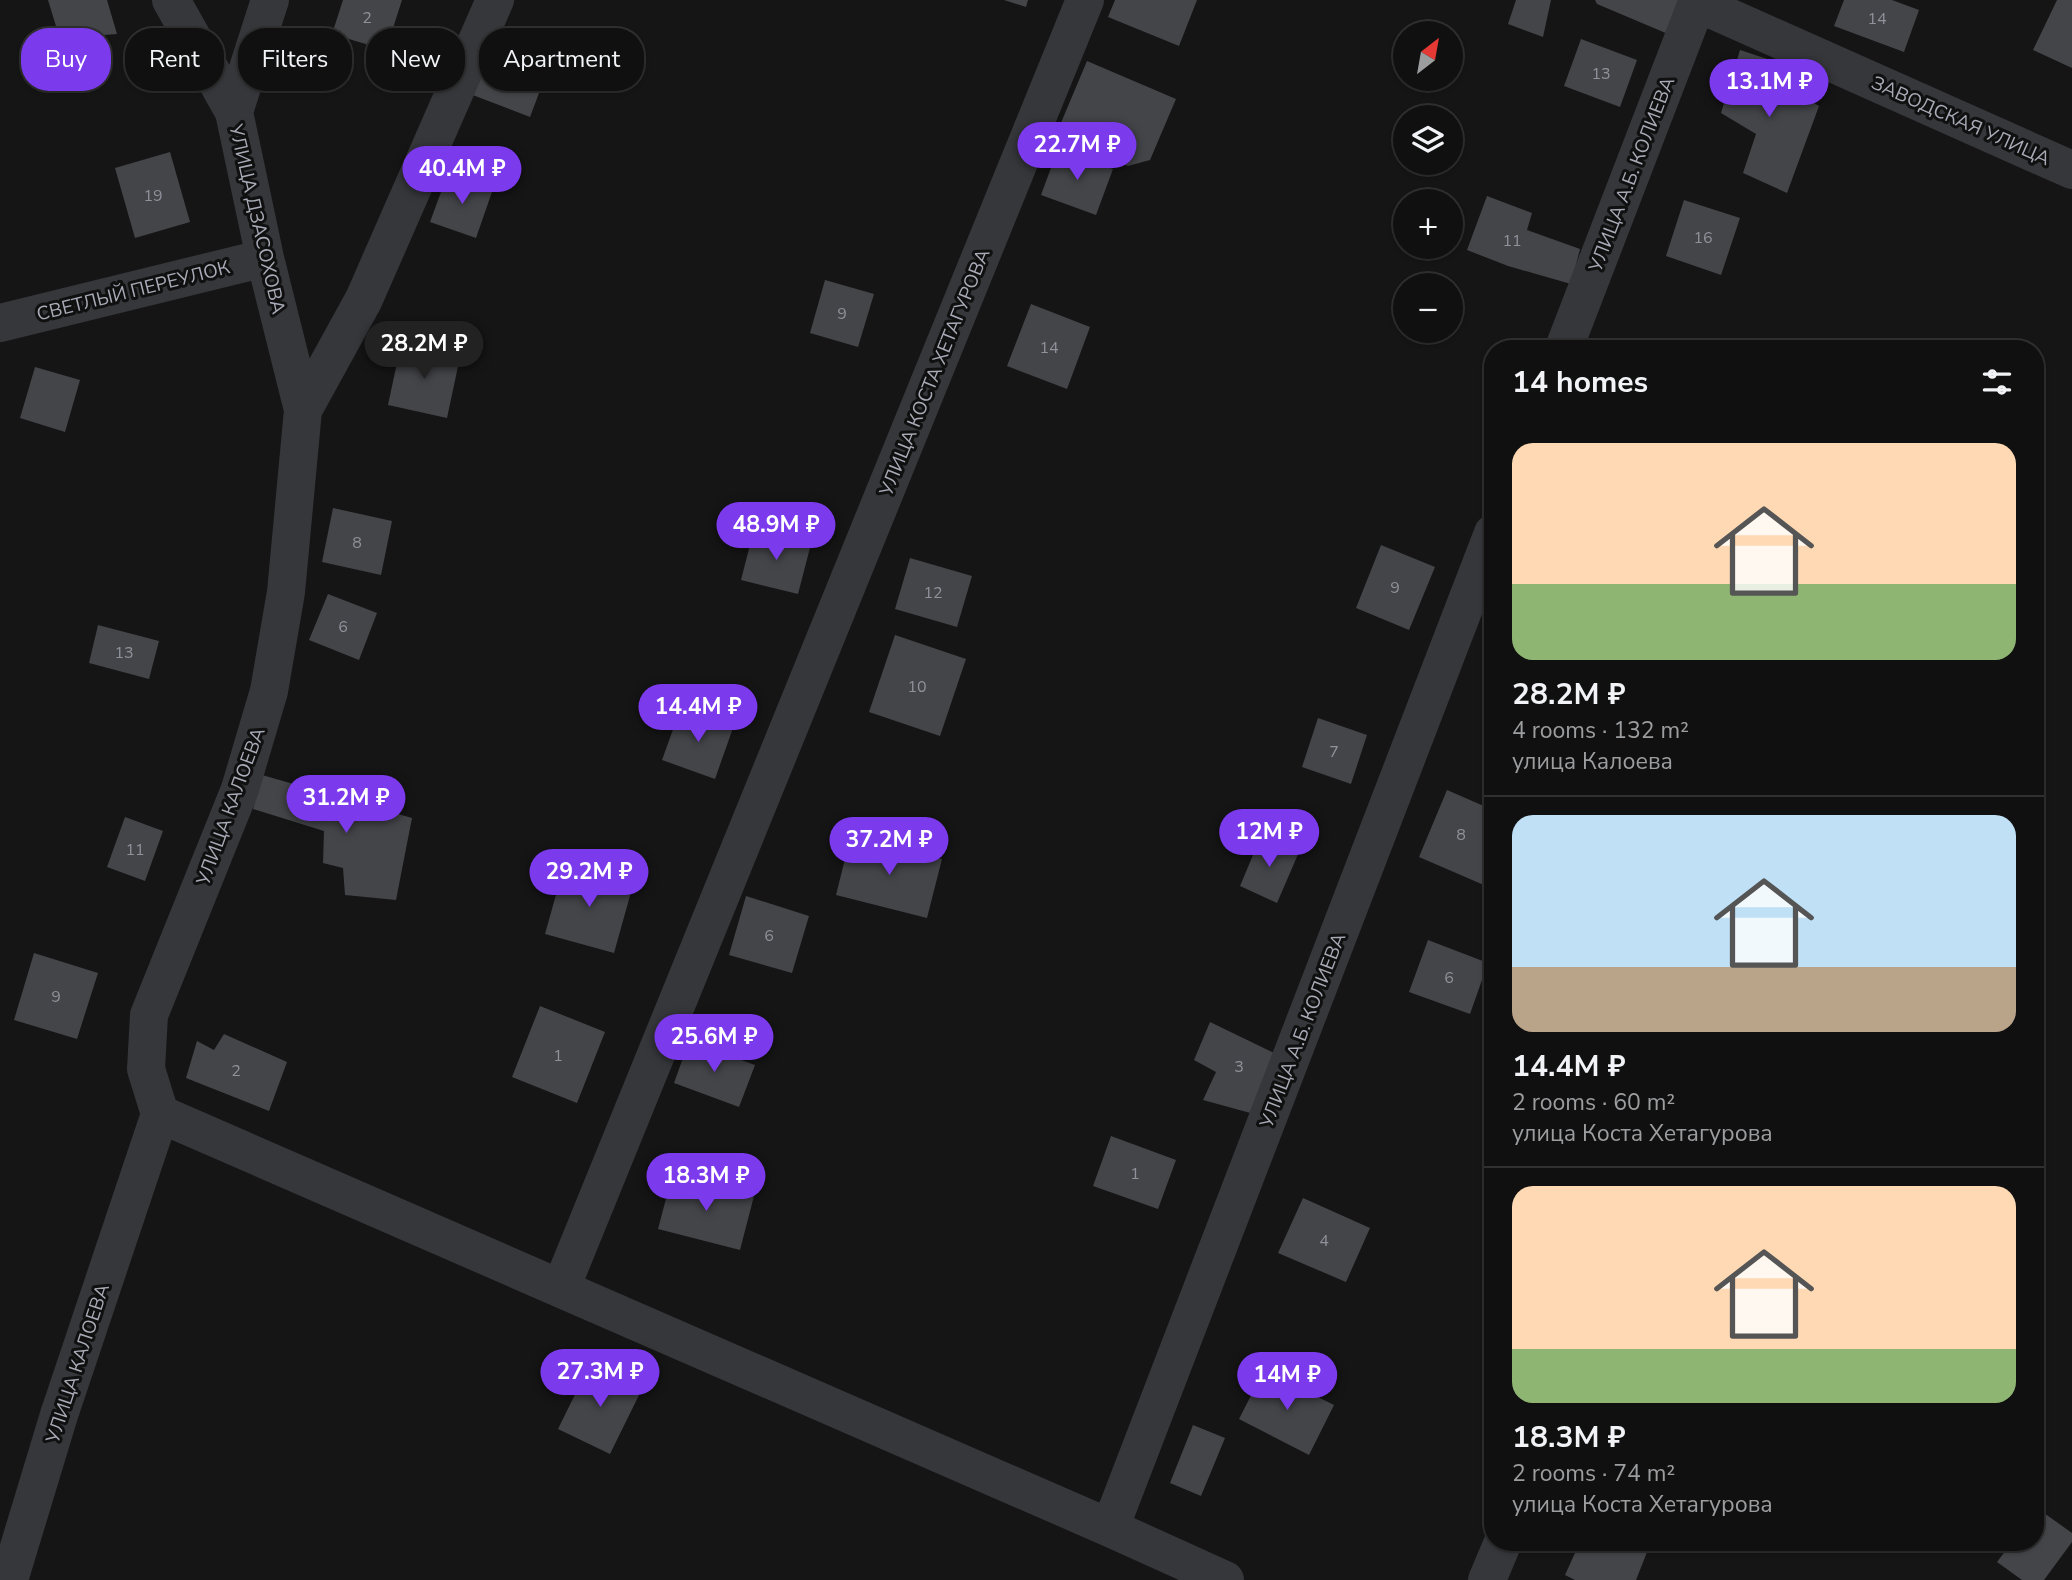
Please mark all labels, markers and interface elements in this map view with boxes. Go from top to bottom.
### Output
house number: 2 [362,7,372,29]
house number: 14 [1867,8,1887,30]
north arrow [1393,21,1463,91]
map controls [1393,21,1463,343]
chip: Buy [21,28,111,91]
chip: Rent [125,28,224,91]
chip: Filters [238,28,352,91]
chip: New [366,28,465,91]
chip: Apartment [479,28,644,91]
pin: 13.1M ₽ [1704,60,1834,119]
house number: 13 [1591,63,1611,85]
text: 13.1M ₽ [1725,66,1813,97]
street label: ЗАВОДСКАЯ УЛИЦА [1867,70,2054,172]
street label: УЛИЦА А.Б. КОЛИЕВА [1582,73,1681,276]
button: layers [1393,105,1463,175]
street label: УЛИЦА ДЗАСОХОВА [222,121,292,317]
pin: 22.7M ₽ [1012,122,1142,182]
text: 22.7M ₽ [1033,129,1121,160]
pin: 40.4M ₽ [397,146,527,206]
text: 40.4M ₽ [418,153,506,184]
house number: 19 [143,185,163,207]
button: + [1393,189,1463,259]
house number: 16 [1693,227,1713,249]
house number: 11 [1502,230,1522,252]
street label: УЛИЦА КОСТА ХЕТАГУРОВА [873,245,997,501]
street label: СВЕТЛЫЙ ПЕРЕУЛОК [34,254,233,328]
button: − [1393,273,1463,343]
house number: 9 [837,303,847,325]
pin: 28.2M ₽ [359,322,489,381]
text: 28.2M ₽ [380,328,468,359]
house number: 14 [1039,337,1059,359]
text: 14 homes [1512,362,1648,403]
icon: filters [1978,363,2016,401]
icon: home [1701,488,1827,614]
pin: 48.9M ₽ [711,503,841,562]
text: 48.9M ₽ [732,509,820,540]
house number: 8 [352,532,362,554]
house number: 9 [1390,577,1400,599]
house number: 12 [923,582,943,604]
house number: 6 [338,616,348,638]
house number: 13 [114,642,134,664]
text: 28.2M ₽ [1512,674,1626,715]
house number: 10 [907,676,927,698]
pin: 14.4M ₽ [633,684,763,744]
text: 14.4M ₽ [654,691,742,722]
text: 4 rooms · 132 m² [1512,715,1689,746]
street label: УЛИЦА КАЛОЕВА [190,724,272,890]
house number: 7 [1329,741,1339,763]
text: улица Калоева [1512,746,1673,777]
pin: 31.2M ₽ [281,776,411,835]
text: 31.2M ₽ [302,782,390,813]
pin: 12M ₽ [1220,810,1318,869]
text: 12M ₽ [1235,816,1303,847]
pin: 37.2M ₽ [824,818,954,877]
text: 37.2M ₽ [845,824,933,855]
house number: 8 [1456,824,1466,846]
house number: 11 [125,839,145,861]
pin: 29.2M ₽ [524,850,654,909]
text: 29.2M ₽ [545,856,633,887]
icon: home [1701,860,1827,986]
house number: 6 [764,925,774,947]
street label: УЛИЦА А.Б. КОЛИЕВА [1253,929,1352,1132]
house number: 6 [1444,967,1454,989]
house number: 9 [51,986,61,1008]
pin: 25.6M ₽ [649,1014,779,1074]
text: 25.6M ₽ [670,1021,758,1052]
house number: 1 [553,1045,563,1067]
text: 14.4M ₽ [1512,1046,1626,1087]
house number: 3 [1234,1056,1244,1078]
house number: 2 [231,1060,241,1082]
text: 2 rooms · 60 m² [1512,1087,1675,1118]
text: улица Коста Хетагурова [1512,1118,1773,1149]
pin: 18.3M ₽ [641,1154,771,1213]
text: 18.3M ₽ [662,1160,750,1191]
house number: 1 [1130,1163,1140,1185]
house number: 4 [1319,1230,1329,1252]
icon: home [1701,1231,1827,1357]
street label: УЛИЦА КАЛОЕВА [40,1280,116,1447]
pin: 27.3M ₽ [535,1350,665,1409]
pin: 14M ₽ [1238,1352,1336,1412]
text: 27.3M ₽ [556,1356,644,1387]
text: 14M ₽ [1253,1359,1321,1390]
text: 18.3M ₽ [1512,1417,1626,1458]
text: 2 rooms · 74 m² [1512,1458,1675,1489]
text: улица Коста Хетагурова [1512,1489,1773,1520]

